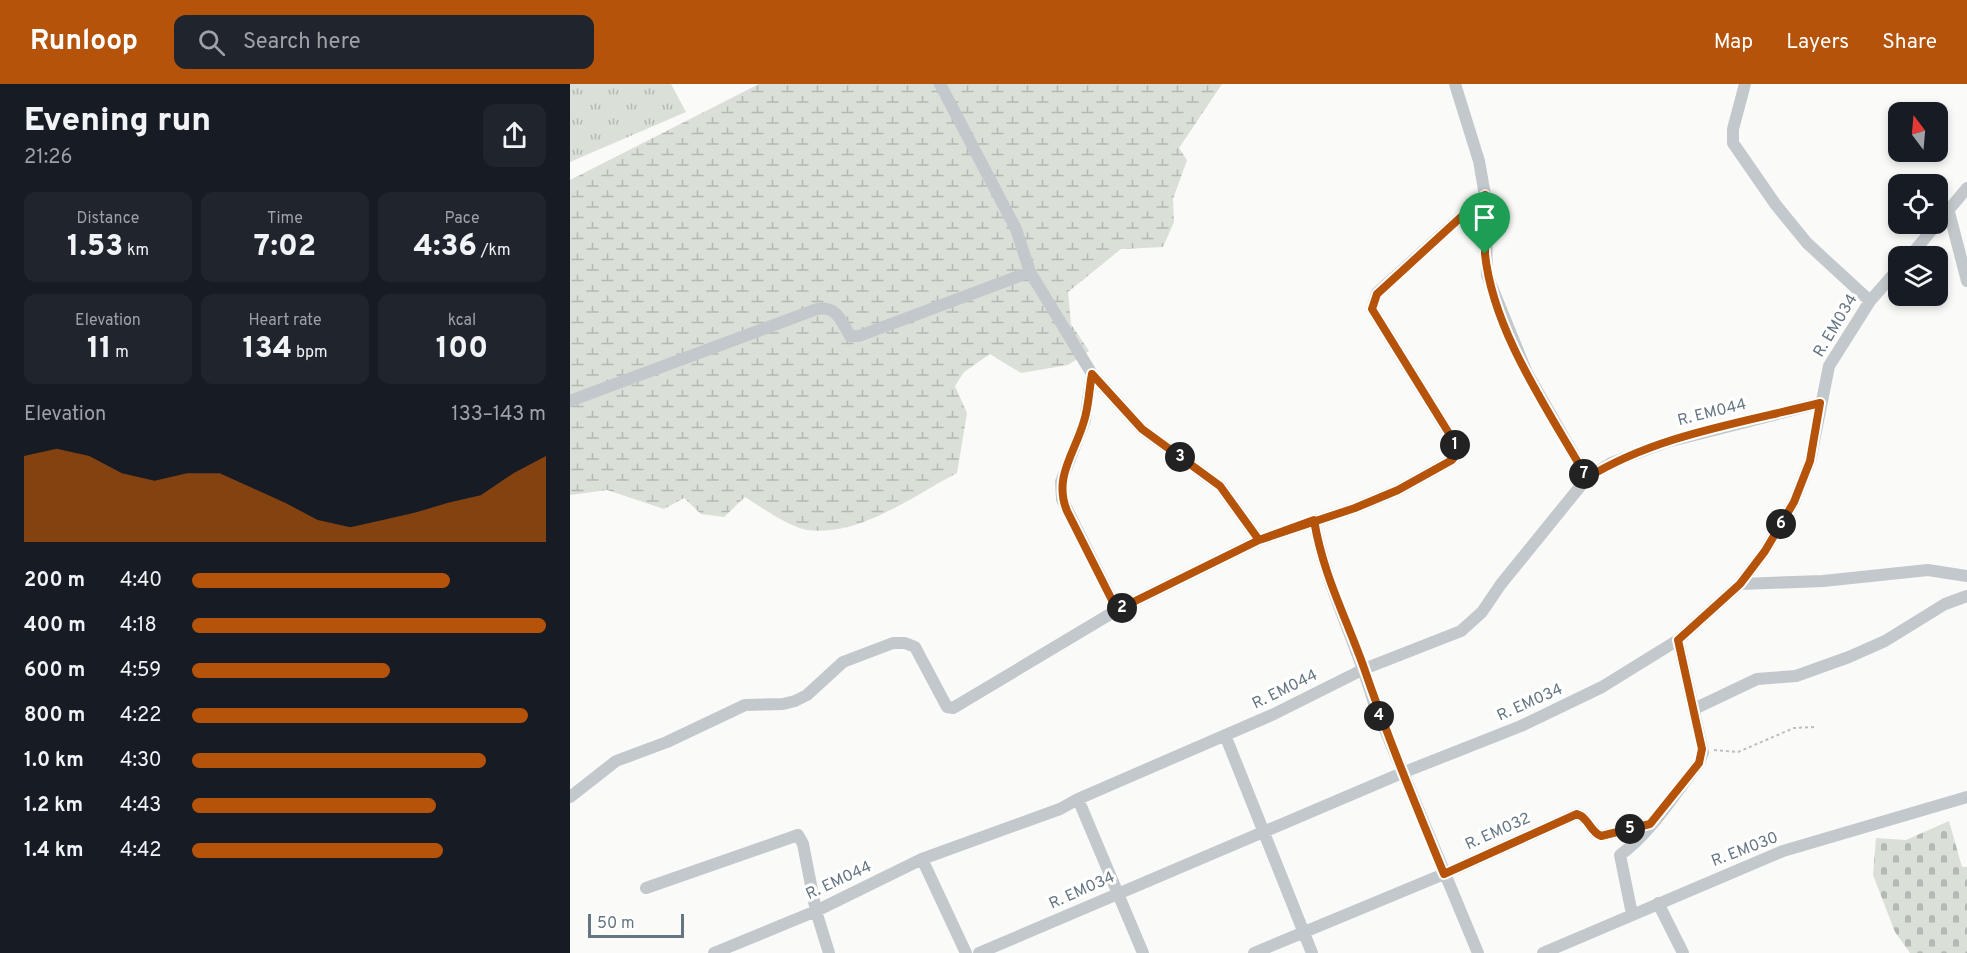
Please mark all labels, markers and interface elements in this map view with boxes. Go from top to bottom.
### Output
search box [174,15,594,69]
text: Runloop [30,24,138,60]
icon: search [195,26,228,59]
text: Search here [243,29,361,56]
text: Map [1714,29,1753,56]
text: Layers [1786,29,1849,56]
text: Share [1882,29,1937,56]
text: Evening run [24,101,211,143]
north arrow [1888,102,1948,162]
map controls [1888,102,1948,306]
button: share [483,104,546,167]
text: 21:26 [24,145,72,171]
button: locate [1888,174,1948,234]
pin [1459,192,1510,254]
icon: arrive [1468,201,1501,234]
text: Distance [77,209,139,229]
text: Time [267,209,303,229]
text: Pace [444,209,480,229]
text: 1.53 [67,229,123,266]
text: 7:02 [254,229,316,266]
text: 4:36 [413,229,477,266]
text: km [123,241,149,261]
text: /km [477,241,511,261]
button: layers [1888,246,1948,306]
street label: R. EM034 [1809,291,1863,361]
text: Elevation [75,311,141,331]
text: Heart rate [248,311,322,331]
text: kcal [448,311,476,331]
text: 11 [87,331,112,368]
text: 134 [243,331,292,368]
text: 100 [436,331,488,368]
text: m [112,343,129,363]
text: bpm [292,343,327,363]
street label: R. EM044 [1675,395,1749,431]
text: Elevation [24,402,106,428]
text: 133–143 m [451,402,546,428]
pin: 1 [1440,430,1470,460]
text: 1 [1452,435,1458,455]
pin: 3 [1165,442,1195,472]
text: 3 [1175,447,1185,467]
pin: 7 [1569,459,1599,489]
text: 7 [1580,464,1588,484]
pin: 6 [1766,509,1796,539]
text: 6 [1776,514,1786,534]
text: 200 m [24,568,85,594]
text: 4:40 [120,568,162,594]
pin: 2 [1107,593,1137,623]
text: 2 [1117,598,1127,618]
text: 400 m [24,613,86,639]
text: 4:18 [120,613,157,639]
text: 600 m [24,658,85,684]
text: 4:59 [120,658,161,684]
street label: R. EM044 [1249,666,1321,714]
street label: R. EM034 [1494,680,1566,726]
pin: 4 [1364,701,1394,731]
text: 800 m [24,703,85,729]
text: 4:22 [120,703,161,729]
text: 4 [1374,706,1384,726]
text: 1.0 km [24,748,84,774]
text: 4:30 [120,748,162,774]
text: 1.2 km [24,793,83,819]
text: 4:43 [120,793,161,819]
street label: R. EM032 [1462,809,1534,855]
pin: 5 [1615,814,1645,844]
text: 5 [1625,819,1635,839]
street label: R. EM030 [1709,828,1781,872]
text: 1.4 km [24,838,84,864]
text: 4:42 [120,838,162,864]
street label: R. EM044 [803,857,875,905]
street label: R. EM034 [1046,868,1118,914]
scale bar [588,911,684,938]
text: 50 m [597,914,635,934]

